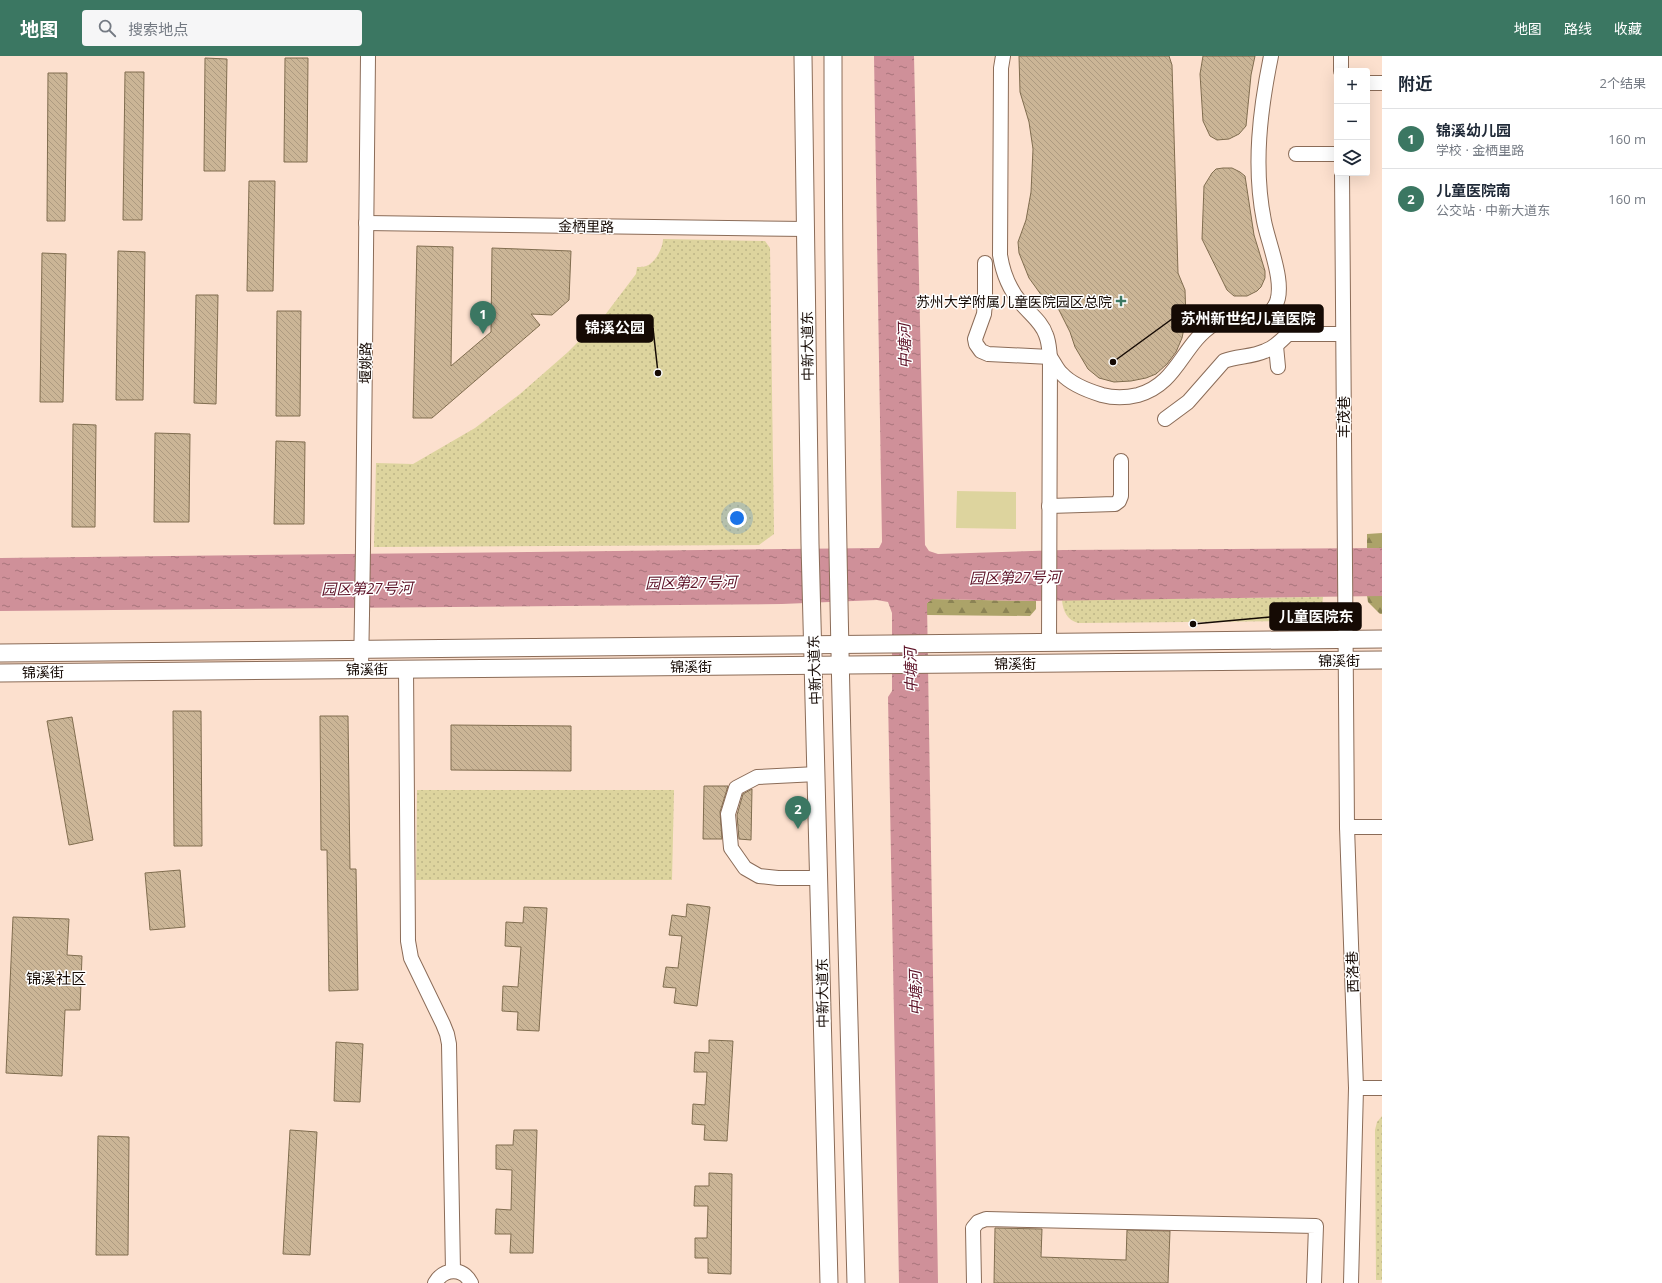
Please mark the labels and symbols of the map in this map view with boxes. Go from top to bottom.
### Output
street label: 金栖里路 [558,216,614,236]
place label: 苏州大学附属儿童医院园区总院 [916,292,1112,311]
marker: 苏州大学附属儿童医院园区总院 [1115,295,1127,307]
pin: 1 [470,301,496,334]
callout: 苏州新世纪儿童医院 [1172,305,1323,332]
text: 苏州新世纪儿童医院 [1180,308,1316,328]
street label: 中新大道东 [797,311,817,381]
callout: 锦溪公园 [577,315,653,342]
text: 锦溪公园 [585,317,645,337]
water label: 中塘河 [894,320,914,369]
street label: 堰姚路 [355,342,375,384]
street label: 丰茂巷 [1334,396,1353,438]
your location [727,508,747,528]
water label: 园区第27号河 [969,566,1064,588]
water label: 园区第27号河 [645,571,740,593]
water label: 园区第27号河 [321,577,416,599]
callout: 儿童医院东 [1270,603,1361,630]
text: 儿童医院东 [1278,606,1354,626]
street label: 中新大道东 [803,635,825,705]
water label: 中塘河 [900,644,920,693]
street label: 锦溪街 [1318,651,1360,670]
street label: 锦溪街 [994,654,1036,673]
street label: 锦溪街 [670,657,712,676]
street label: 锦溪街 [346,659,388,679]
street label: 锦溪街 [22,662,64,682]
pin: 2 [785,796,811,829]
street label: 西洛巷 [1342,951,1362,993]
street label: 中新大道东 [812,958,832,1028]
water label: 中塘河 [905,967,925,1016]
district label: 锦溪社区 [26,968,86,988]

